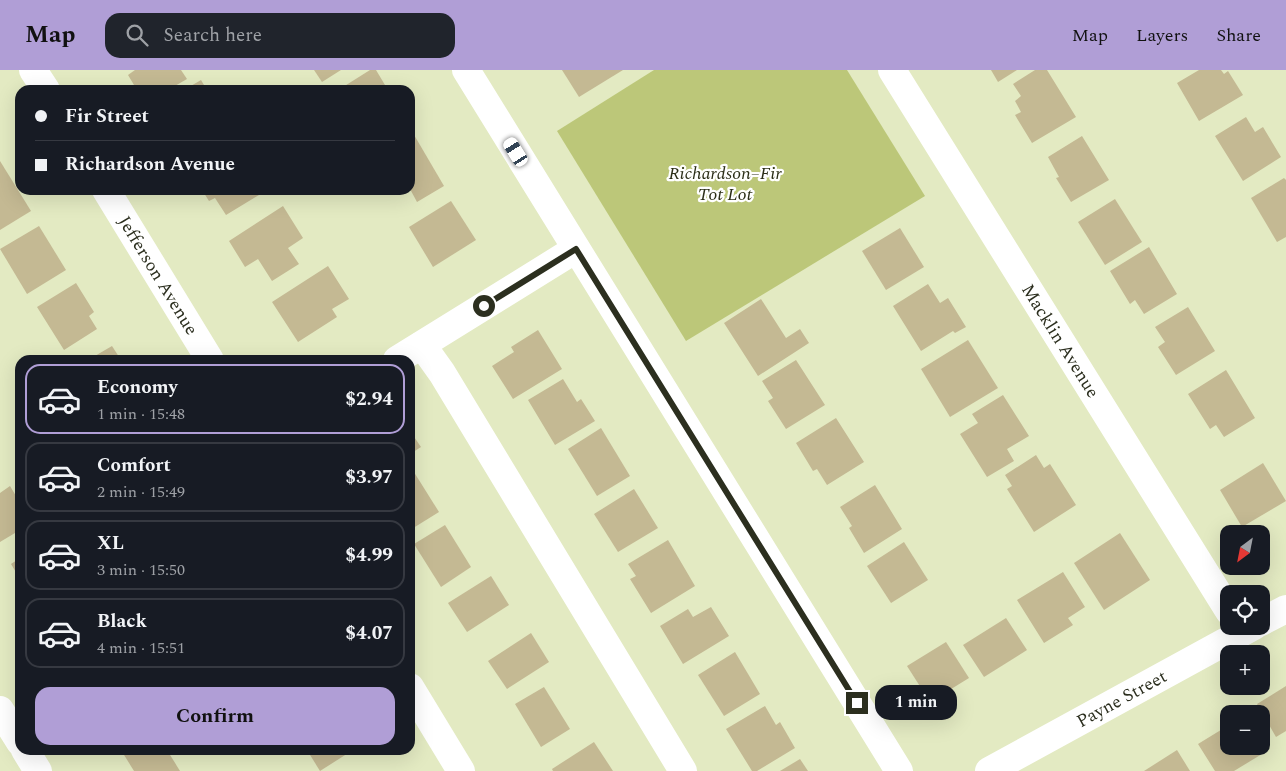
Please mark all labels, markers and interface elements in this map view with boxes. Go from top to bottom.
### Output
search box [105,13,455,58]
text: Map [25,17,75,53]
icon: search [123,21,151,49]
text: Search here [163,21,262,50]
text: Map [1072,22,1108,49]
text: Layers [1136,22,1188,49]
text: Share [1216,22,1261,49]
text: Fir Street [65,102,149,131]
car [501,135,530,169]
text: Richardson Avenue [65,150,235,179]
park label: Richardson–Fir Tot Lot [668,160,782,208]
street label: Jefferson Avenue [111,210,205,340]
street label: Macklin Avenue [1015,278,1106,403]
route start [473,295,495,317]
text: Economy [97,373,178,402]
icon: car [37,377,82,422]
text: $2.94 [345,385,393,414]
text: 1 min · 15:48 [97,402,185,426]
text: Comfort [97,451,171,480]
icon: car [37,455,82,500]
text: $3.97 [345,463,393,492]
text: 2 min · 15:49 [97,480,185,504]
north arrow [1220,525,1270,575]
map controls [1220,525,1270,755]
text: XL [97,529,124,558]
icon: car [37,533,82,578]
text: $4.99 [345,541,393,570]
text: 3 min · 15:50 [97,558,185,582]
button: locate [1220,585,1270,635]
text: Black [97,607,147,636]
icon: car [37,611,82,656]
text: $4.07 [345,619,393,648]
text: 4 min · 15:51 [97,636,185,660]
button: + [1220,645,1270,695]
street label: Payne Street [1071,663,1172,734]
callout: 1 min [874,686,957,720]
button: Confirm [35,687,395,745]
text: 1 min [895,690,937,714]
route end [846,692,868,714]
button: − [1220,705,1270,755]

